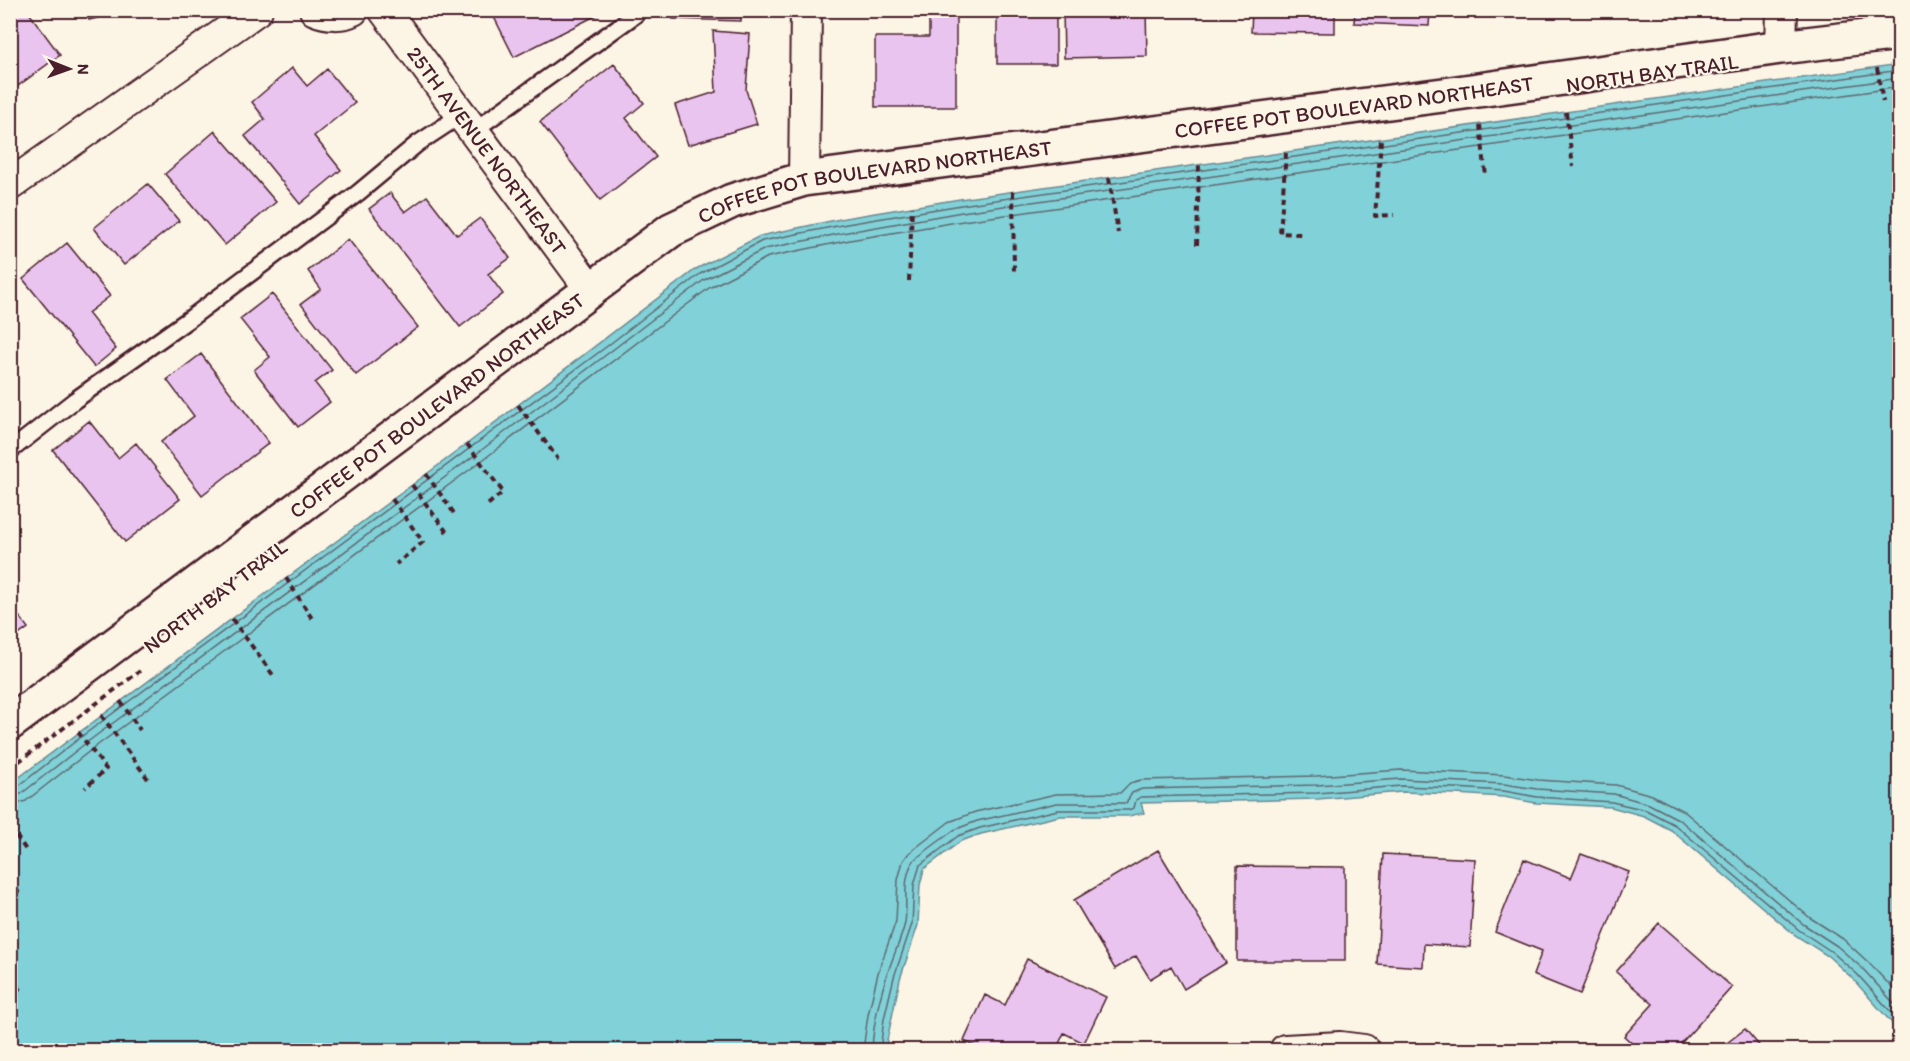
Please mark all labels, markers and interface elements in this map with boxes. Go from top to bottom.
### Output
north arrow [39,39,99,99]
street label: 25TH AVENUE NORTHEAST [402,41,573,259]
street label: NORTH BAY TRAIL [1564,48,1740,97]
text: N [74,64,93,75]
street label: COFFEE POT BOULEVARD NORTHEAST [1173,70,1535,143]
street label: COFFEE POT BOULEVARD NORTHEAST [693,134,1053,228]
street label: COFFEE POT BOULEVARD NORTHEAST [284,287,589,523]
street label: NORTH BAY TRAIL [138,534,292,658]

